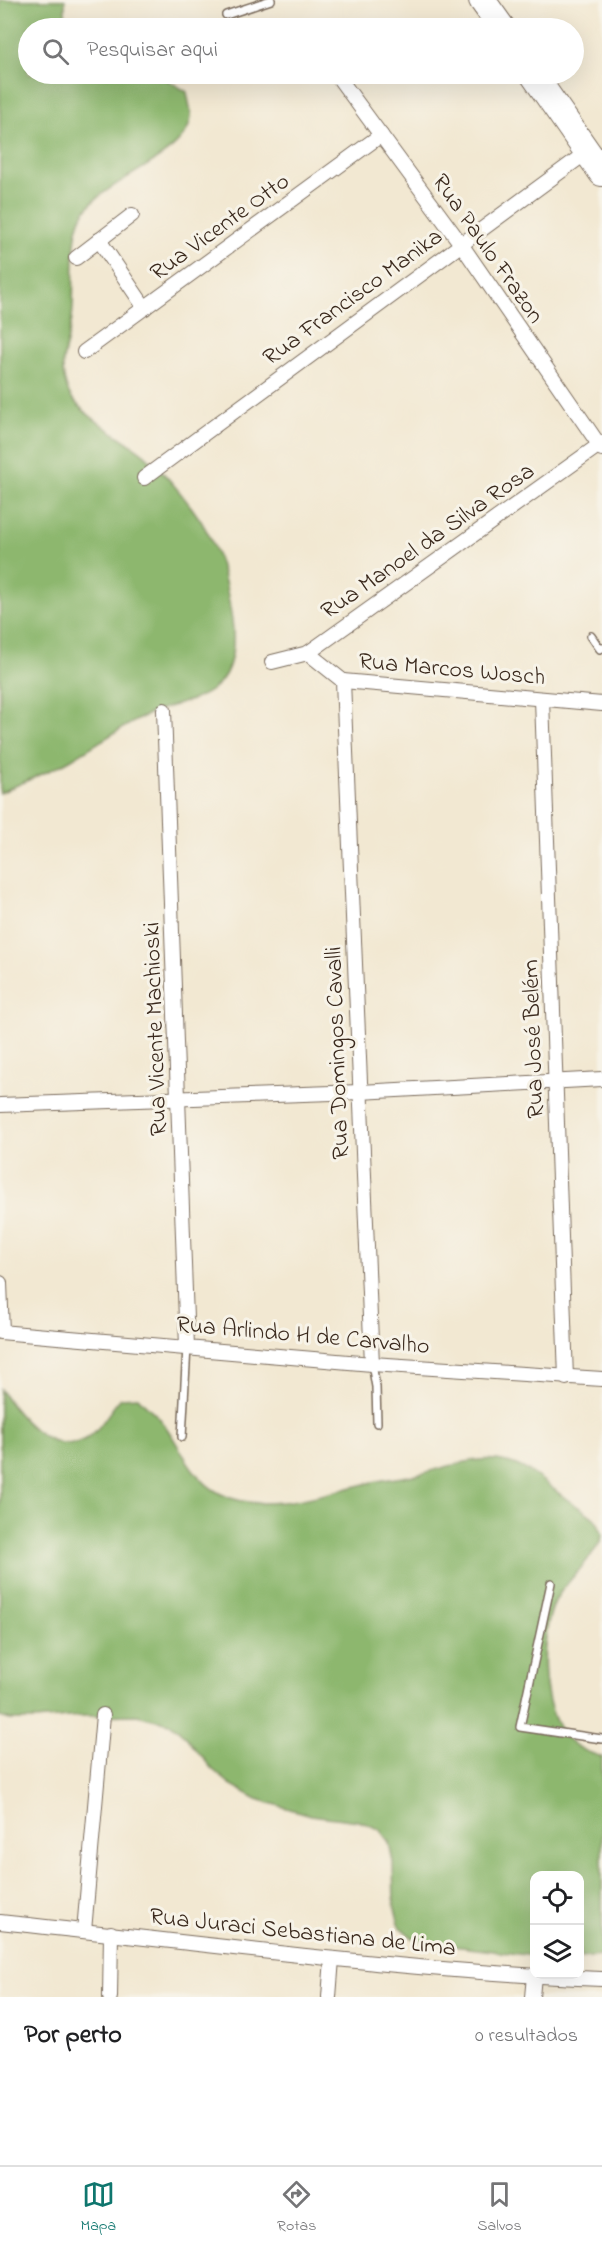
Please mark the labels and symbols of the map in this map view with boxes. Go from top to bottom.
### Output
street label: Rua Vicente Otto [143,165,298,291]
street label: Rua Paulo Frazon [422,167,552,332]
street label: Rua Francisco Manika [256,221,451,375]
street label: Rua Manoel da Silva Rosa [314,455,542,629]
street label: Rua Marcos Wosch [357,645,547,696]
street label: Rua Vicente Machioski [135,921,178,1137]
street label: Rua Domingos Cavalli [317,946,360,1160]
street label: Rua José Belém [514,959,555,1119]
street label: Rua Arlindo H de Carvalho [175,1308,431,1365]
street label: Rua Juraci Sebastiana de Lima [148,1900,458,1967]

